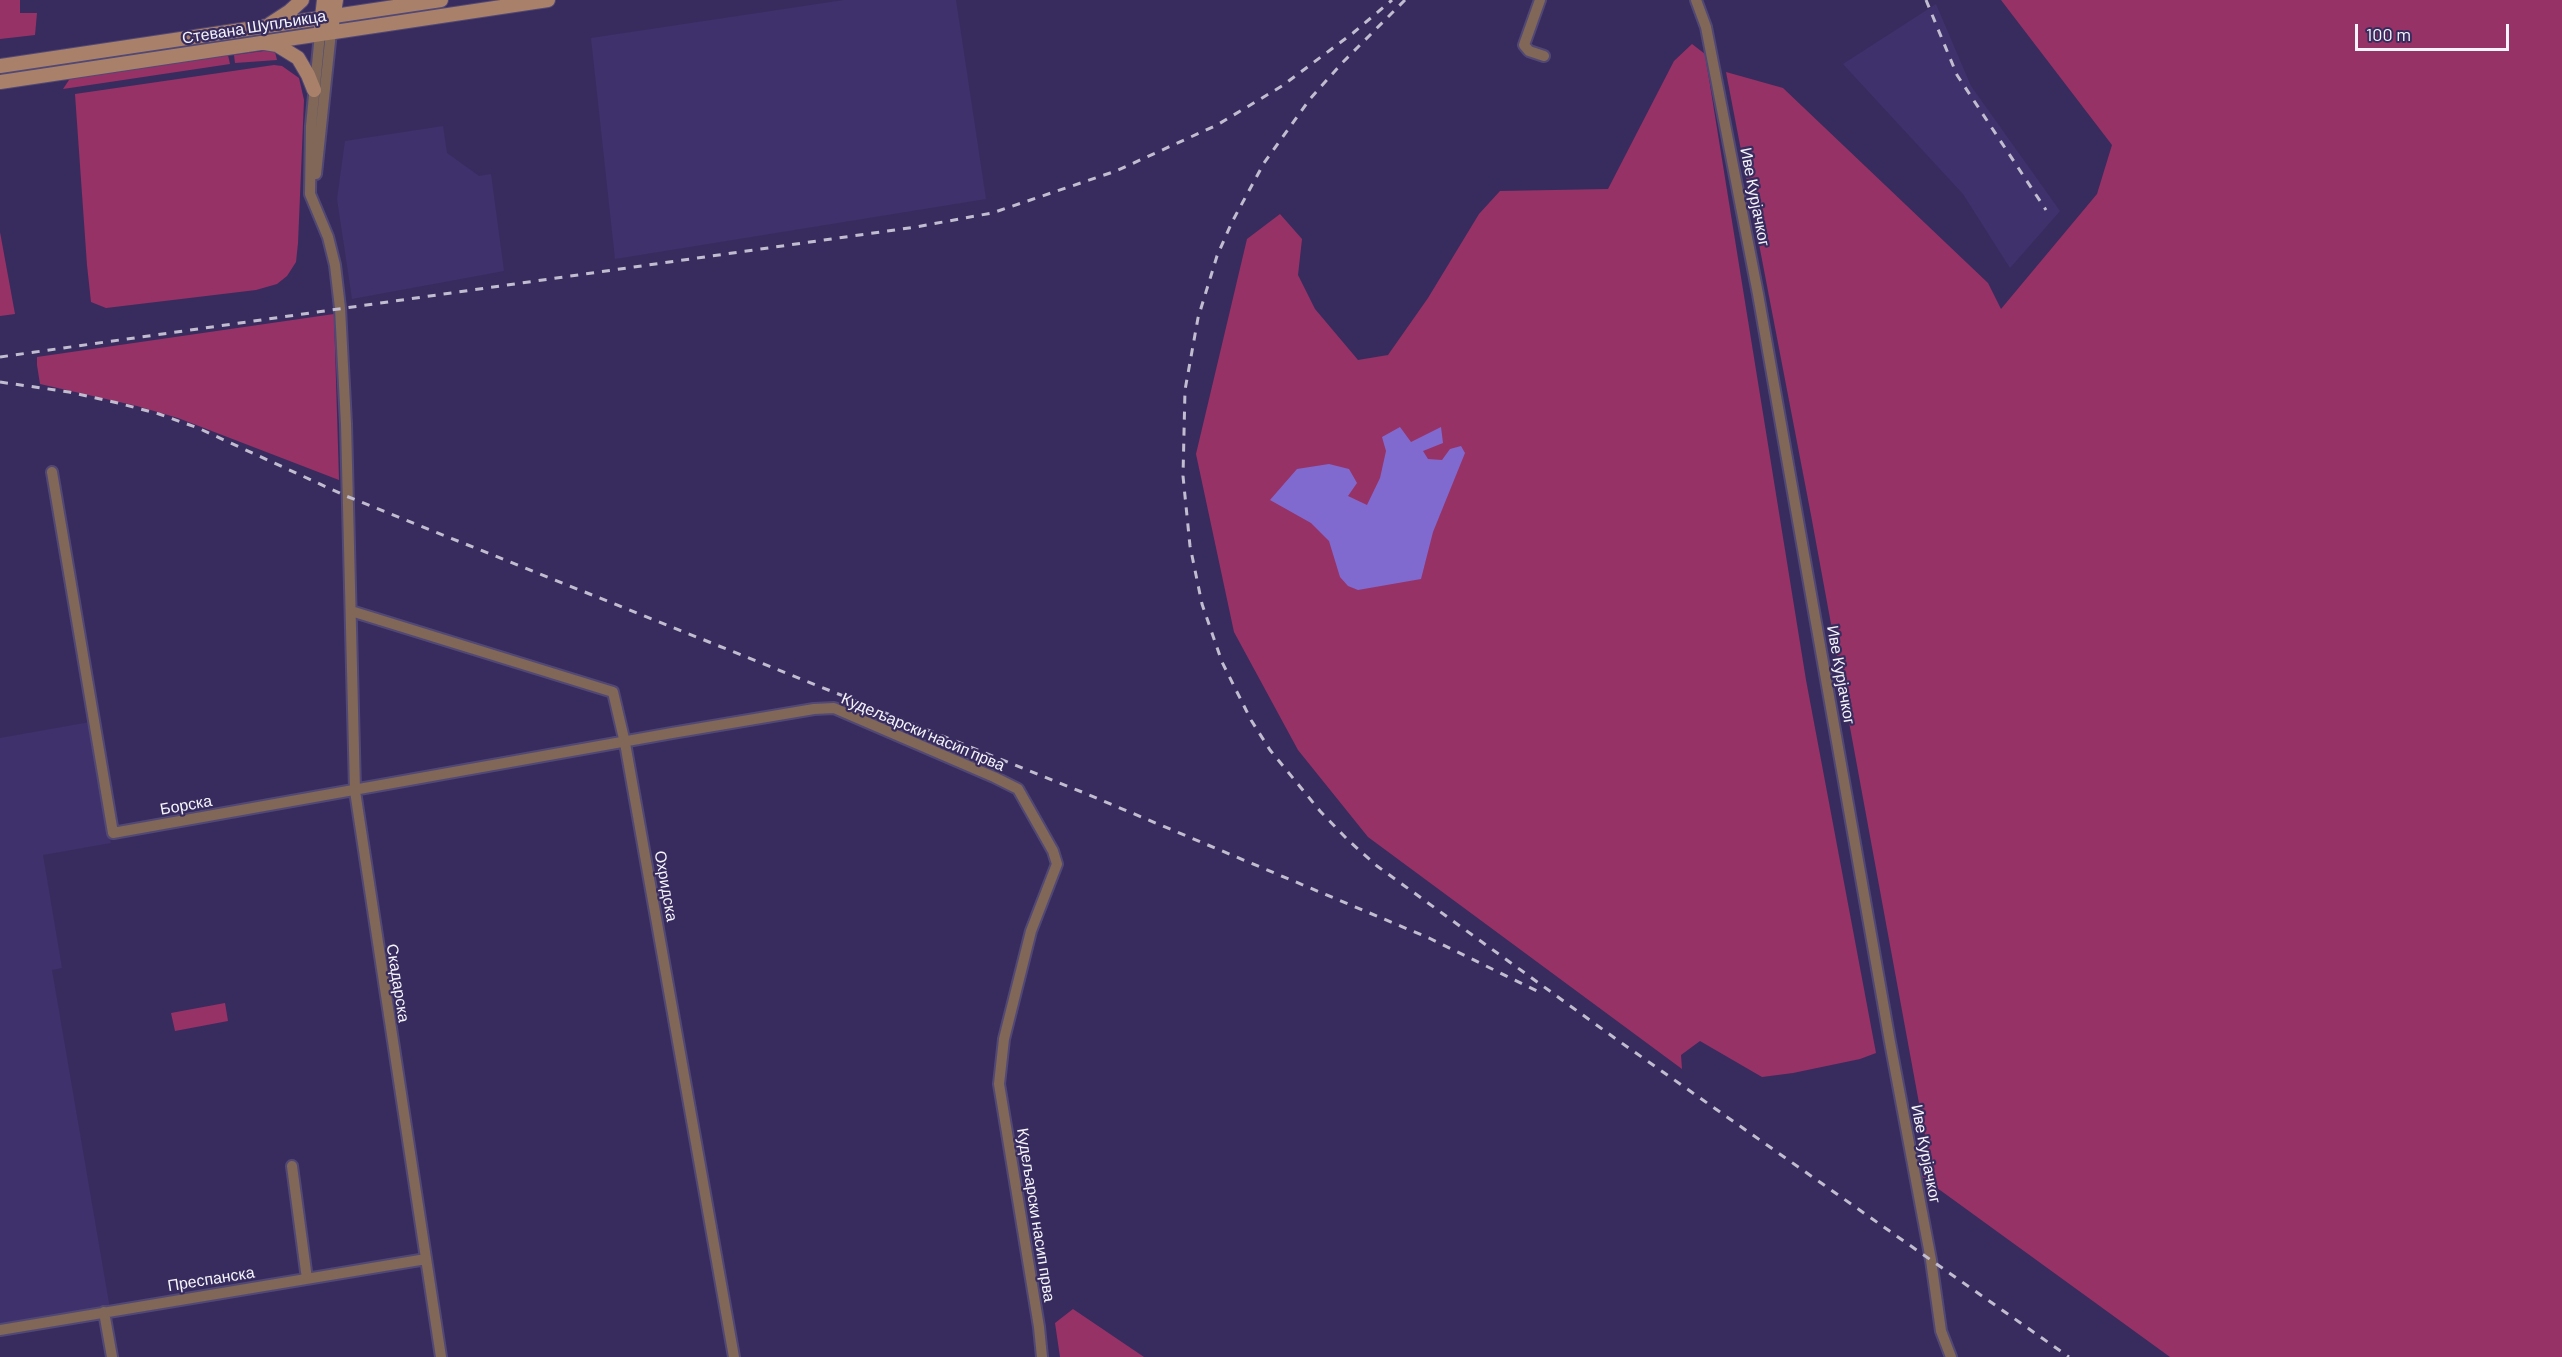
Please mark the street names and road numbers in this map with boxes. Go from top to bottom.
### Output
street label: Стевана Шупљикца [181,6,327,48]
street label: Иве Курјачког [1736,146,1774,248]
street label: Иве Курјачког [1823,624,1859,726]
street label: Кудељарски насип прва [838,689,1008,775]
street label: Борска [158,791,214,819]
street label: Охридска [650,849,682,923]
street label: Скадарска [382,942,414,1024]
street label: Иве Курјачког [1907,1103,1945,1205]
street label: Кудељарски насип прва [1013,1127,1059,1303]
street label: Преспанска [166,1263,256,1295]

